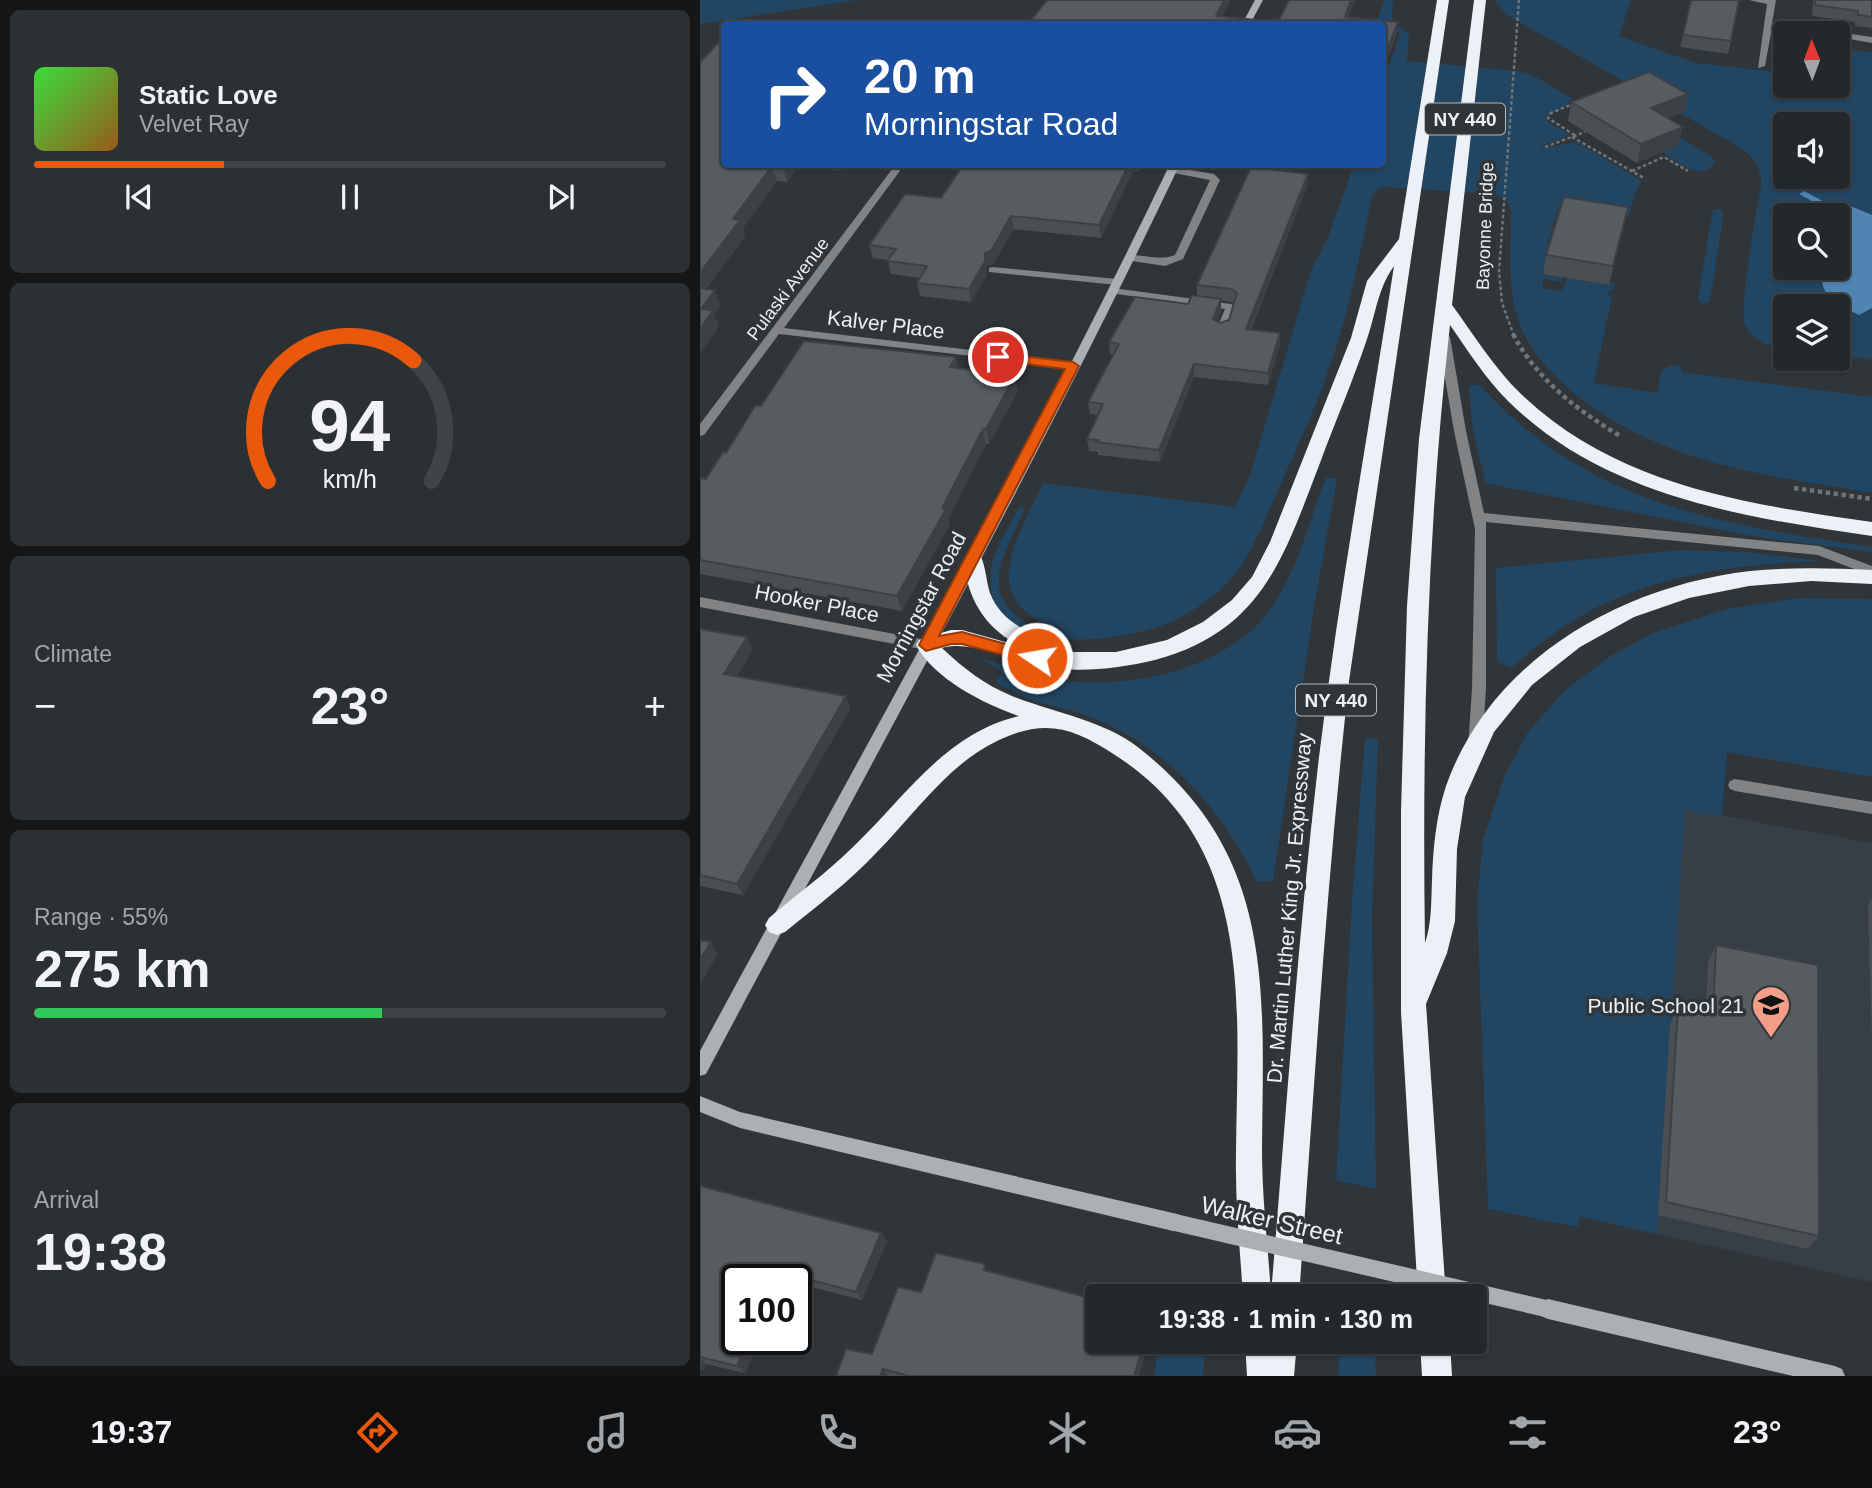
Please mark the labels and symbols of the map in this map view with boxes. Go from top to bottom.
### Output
north arrow [1773,21,1850,98]
road number: NY 440 [1425,104,1505,134]
street label: Bayonne Bridge [1473,162,1497,290]
street label: Pulaski Avenue [743,234,833,344]
street label: Kalver Place [826,305,946,343]
pin [968,327,1028,387]
street label: Morningstar Road [872,528,970,686]
street label: Hooker Place [753,580,881,626]
position arrow [1000,621,1074,695]
road number: NY 440 [1296,684,1376,716]
street label: Dr. Martin Luther King Jr. Expressway [1262,732,1316,1084]
school or university icon: Public School 21 [1750,984,1792,1039]
place label: Public School 21 [1588,994,1744,1017]
street label: Walker Street [1199,1191,1346,1249]
speed limit sign: 100 [721,1264,812,1355]

